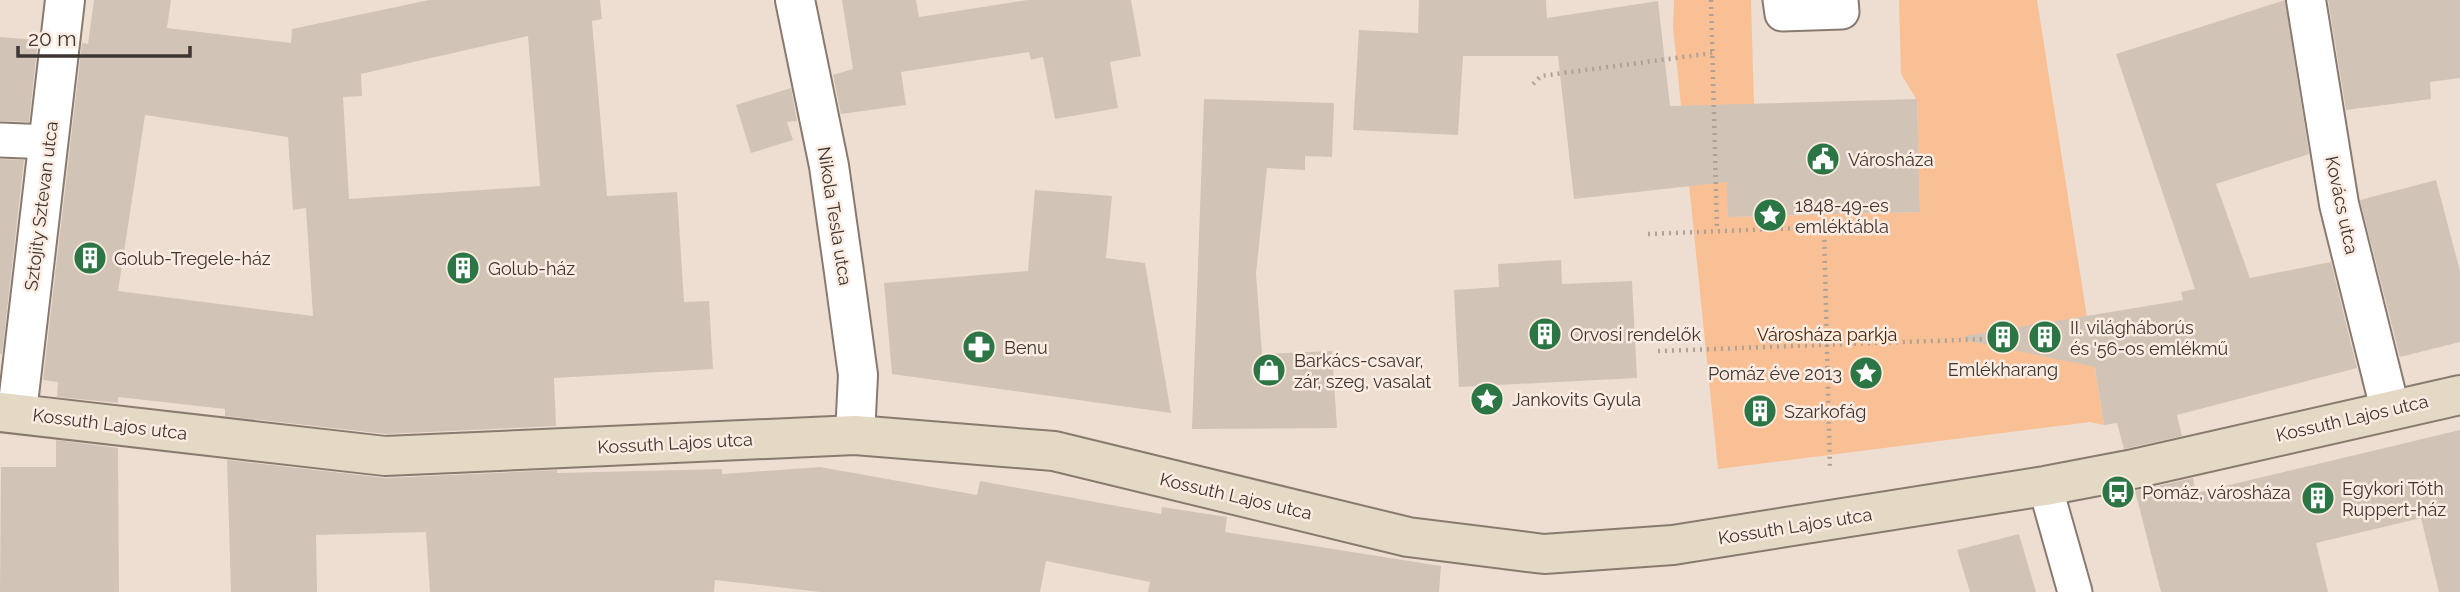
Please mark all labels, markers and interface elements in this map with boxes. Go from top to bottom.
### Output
scale bar [18,14,189,58]
text: 20 m [28,26,76,51]
street label: Sztojity Sztevan utca [20,120,62,292]
public building icon: Városháza [1804,140,1842,178]
street label: Nikola Tesla utca [814,145,856,287]
place label: Városháza [1848,149,1934,170]
street label: Kovács utca [2321,154,2363,256]
place label: 1848-49-es emléktábla [1795,195,1889,237]
place icon: 1848-49-es emléktábla [1751,196,1789,234]
building icon: Golub-Tregele-ház [71,239,109,277]
place label: Golub-Tregele-ház [114,248,271,269]
building icon: Golub-ház [444,249,482,287]
place label: Golub-ház [488,258,575,279]
building icon: Orvosi rendelők [1526,315,1564,353]
place label: II. világháborús és '56-os emlékmű [2070,317,2228,359]
building icon: Emlékharang [1984,318,2022,356]
building icon: II. világháborús és '56-os emlékmű [2026,318,2064,356]
place label: Orvosi rendelők [1570,324,1701,345]
park label: Városháza parkja [1757,324,1897,345]
pharmacy icon: Benu [960,328,998,366]
place label: Benu [1004,337,1048,358]
place label: Barkács-csavar, zár, szeg, vasalat [1294,350,1431,392]
shop icon: Barkács-csavar, zár, szeg, vasalat [1250,351,1288,389]
place icon: Pomáz éve 2013 [1847,354,1885,392]
place label: Emlékharang [1948,359,2058,380]
place label: Pomáz éve 2013 [1708,363,1842,384]
place icon: Jankovits Gyula [1468,380,1506,418]
place label: Jankovits Gyula [1512,389,1641,410]
street label: Kossuth Lajos utca [2274,390,2430,446]
building icon: Szarkofág [1741,392,1779,430]
place label: Szarkofág [1784,401,1866,422]
street label: Kossuth Lajos utca [32,404,188,444]
street label: Kossuth Lajos utca [597,428,753,458]
street label: Kossuth Lajos utca [1158,468,1314,524]
bus stop icon: Pomáz, városháza [2099,473,2137,511]
place label: Egykori Tóth Ruppert-ház [2342,478,2446,520]
building icon: Egykori Tóth Ruppert-ház [2299,479,2337,517]
place label: Pomáz, városháza [2142,482,2291,503]
street label: Kossuth Lajos utca [1717,503,1873,549]

